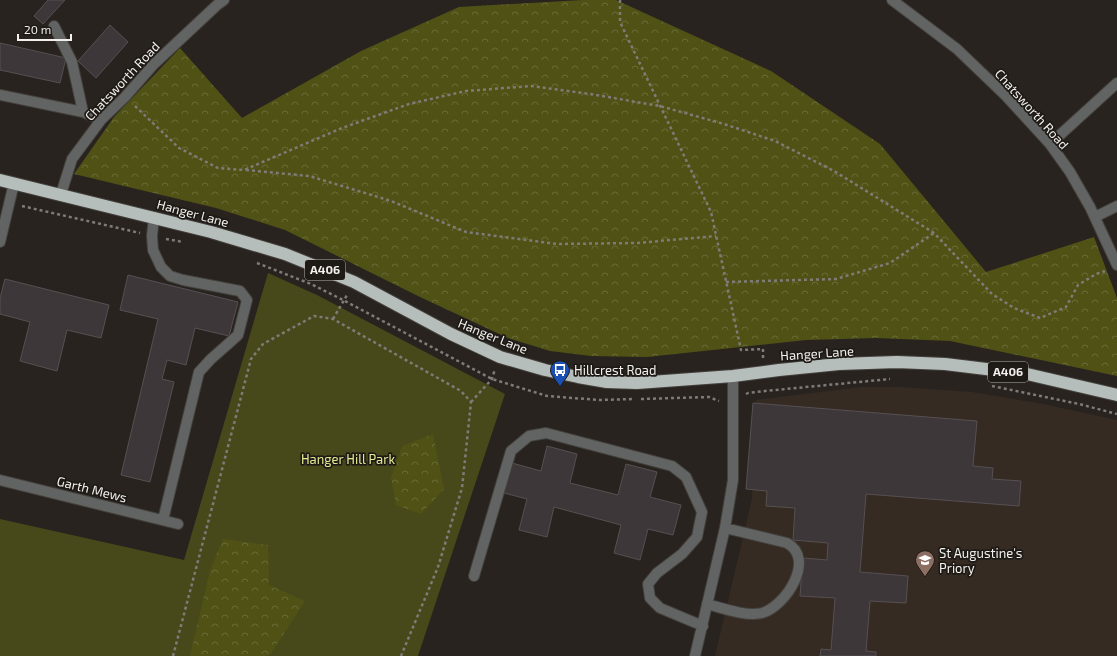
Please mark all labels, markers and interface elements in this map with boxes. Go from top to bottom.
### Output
scale bar [18,16,71,42]
text: 20 m [24,22,51,36]
street label: Chatsworth Road [81,38,163,124]
street label: Chatsworth Road [992,66,1072,152]
street label: Hanger Lane [155,196,231,230]
road number: A406 [305,260,345,280]
street label: Hanger Lane [456,315,530,357]
street label: Hanger Lane [780,342,854,364]
bus stop icon: Hillcrest Road [549,359,571,387]
place label: Hillcrest Road [574,362,656,378]
road number: A406 [988,362,1028,382]
park label: Hanger Hill Park [301,451,395,467]
street label: Garth Mews [55,473,129,505]
place label: St Augustine's Priory [939,545,1022,576]
school or university icon: St Augustine's Priory [914,549,936,577]

